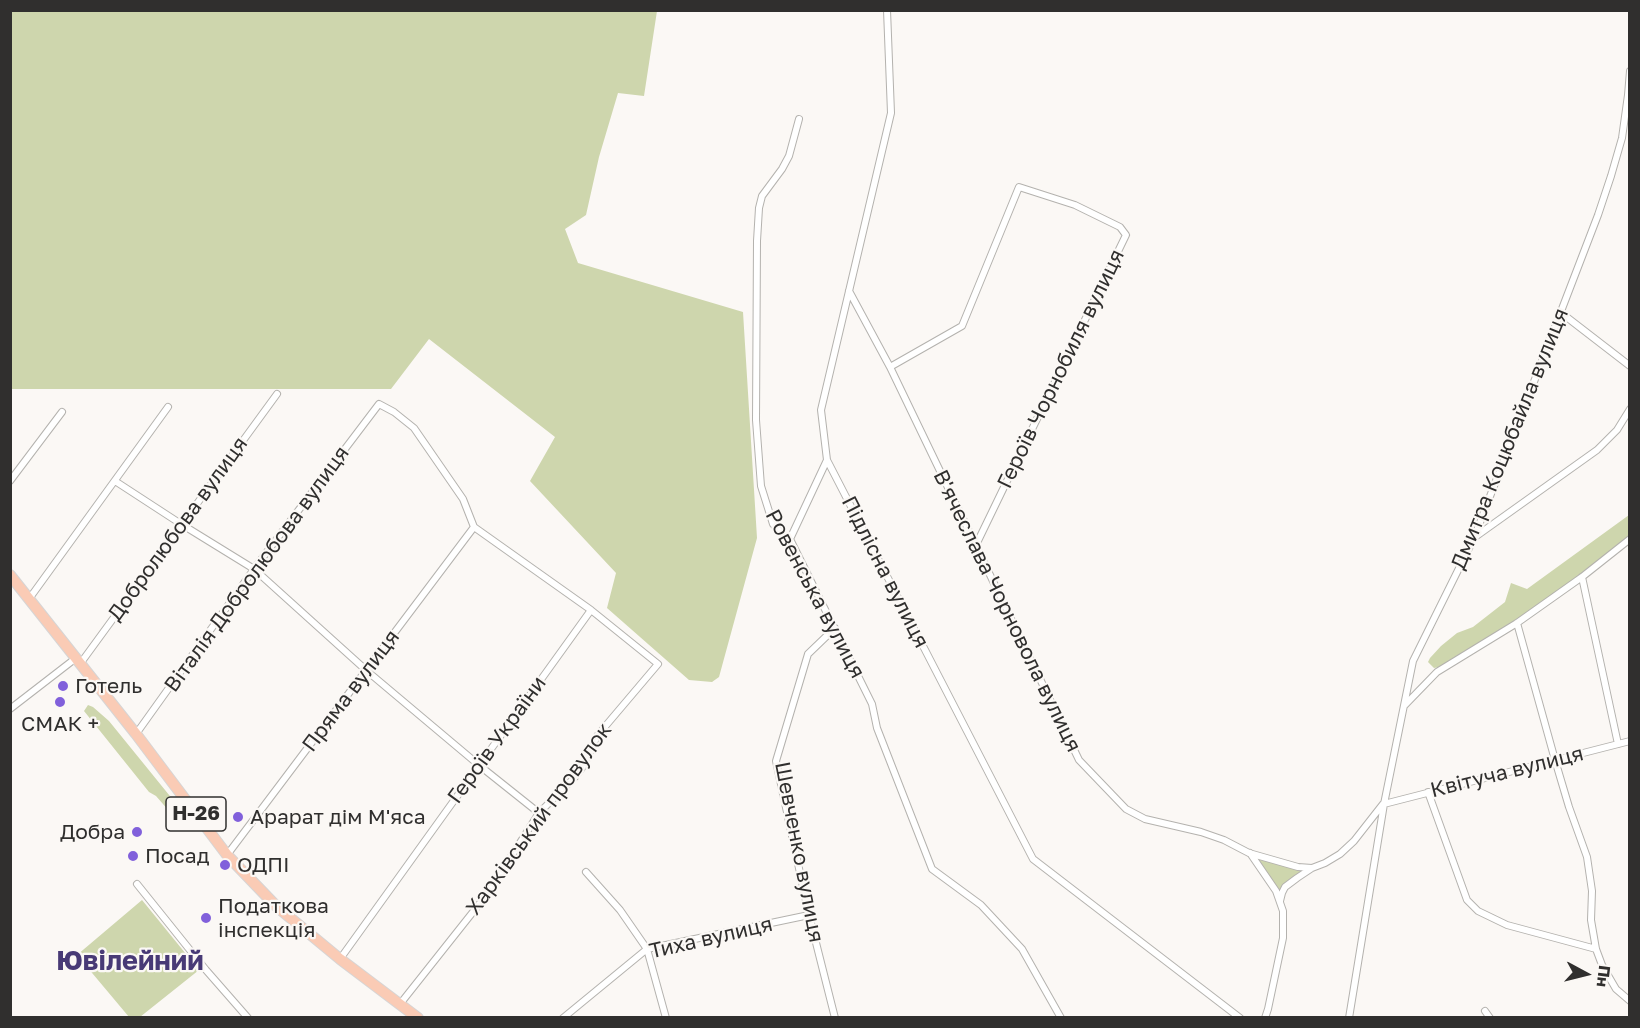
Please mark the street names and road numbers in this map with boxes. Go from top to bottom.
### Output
street label: Героїв Чорнобиля вулиця [992,245,1130,493]
street label: Дмитра Коцюбайла вулиця [1446,305,1574,573]
street label: Добролюбова вулиця [103,432,253,626]
street label: Віталія Добролюбова вулиця [159,441,355,697]
street label: В'ячеслава Чорновола вулиця [928,466,1086,756]
street label: Підлісна вулиця [836,492,934,652]
street label: Ровенська вулиця [760,505,870,683]
street label: Пряма вулиця [297,625,405,757]
street label: Героїв України [442,671,552,809]
street label: Харківський провулок [461,718,617,920]
street label: Квітуча вулиця [1428,741,1586,803]
street label: Шевченко вулиця [769,759,829,945]
road number: Н-26 [166,797,226,831]
street label: Тиха вулиця [647,912,775,964]

